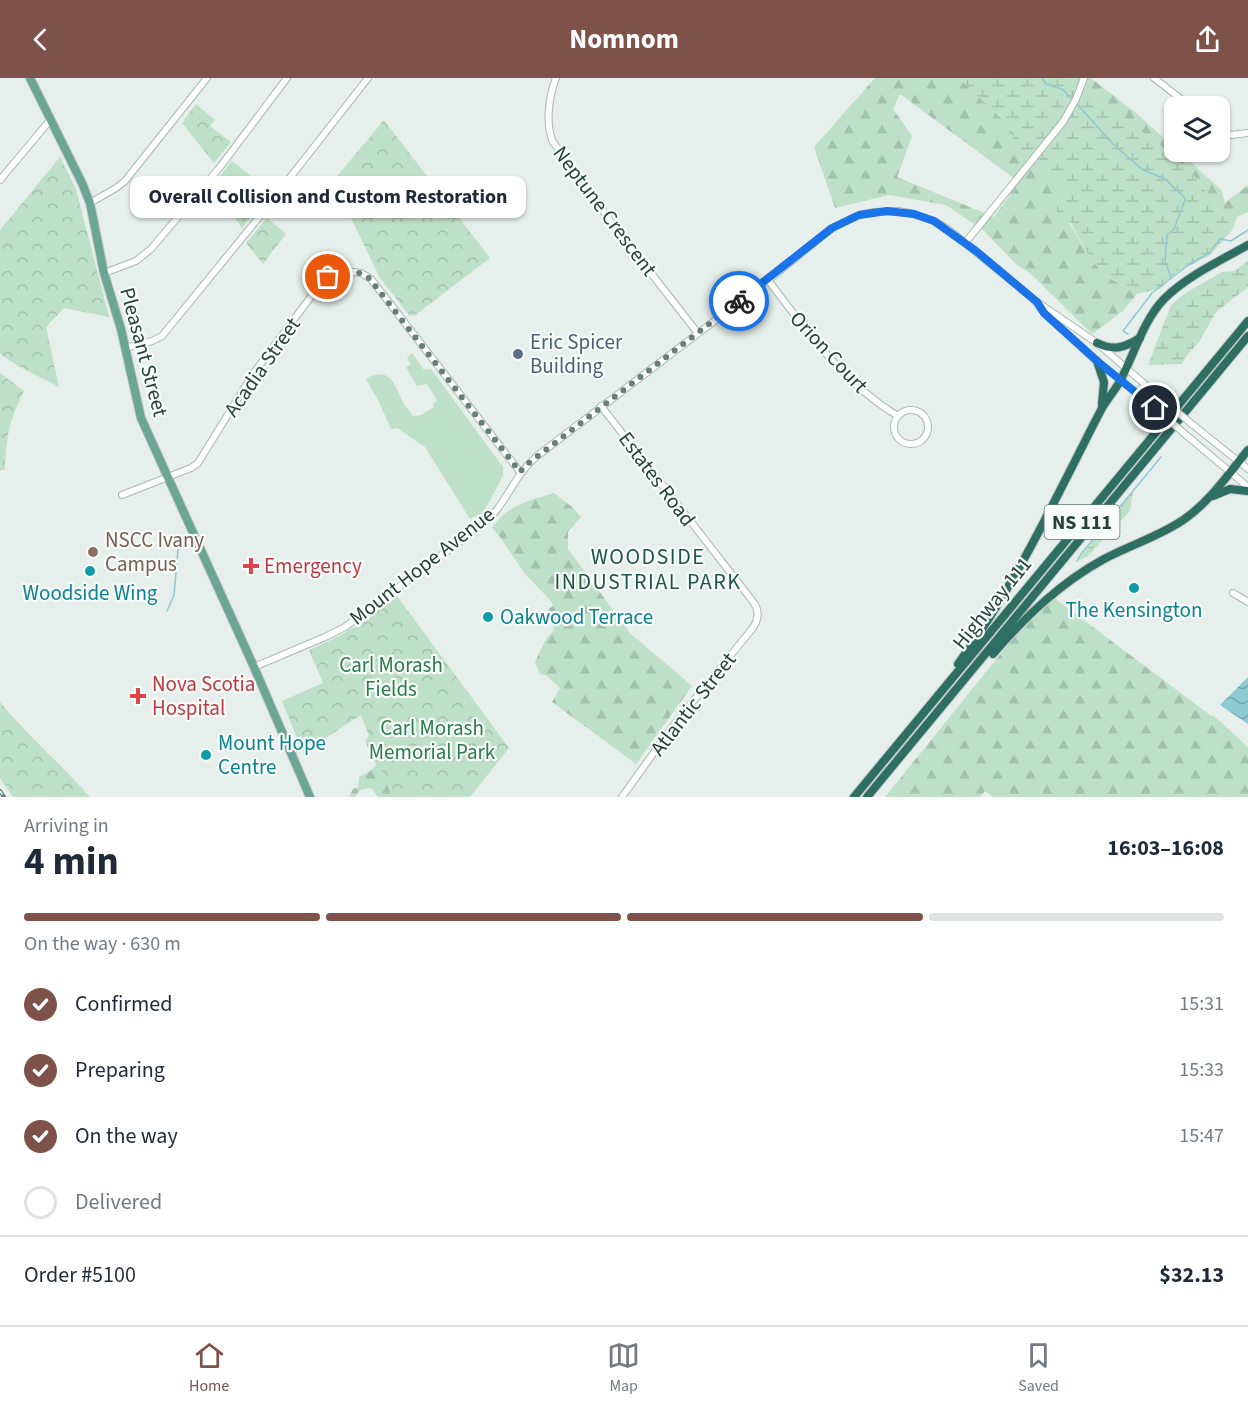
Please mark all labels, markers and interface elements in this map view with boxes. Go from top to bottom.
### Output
text: Nomnom [569,20,679,59]
icon: back [24,23,57,56]
icon: share [1191,23,1224,56]
map controls [1164,96,1230,162]
button: layers [1164,96,1230,162]
street label: Neptune Crescent [546,140,664,282]
callout: Overall Collision and Custom Restoration [130,175,526,217]
text: Overall Collision and Custom Restoration [148,183,508,211]
pin [302,251,353,302]
icon: bag [311,260,344,293]
courier [709,271,769,331]
street label: Pleasant Street [112,284,176,420]
icon: bike [723,285,756,318]
street label: Orion Court [783,304,875,400]
street label: Acadia Street [217,311,307,423]
place label: Eric Spicer Building [530,327,623,381]
marker: Eric Spicer Building [511,347,525,361]
pin [1129,382,1180,433]
icon: home [1138,391,1171,424]
street label: Estates Road [611,425,703,533]
street label: Mount Hope Avenue [343,500,501,632]
road number: NS 111 [1044,505,1120,539]
place label: NSCC Ivany Campus [105,525,204,579]
district label: WOODSIDE INDUSTRIAL PARK [554,541,742,598]
marker: NSCC Ivany Campus [86,545,100,559]
street label: Highway 111 [945,550,1039,656]
place label: Emergency [264,551,362,581]
marker: Emergency [242,557,260,575]
marker: Woodside Wing [83,564,97,578]
place label: Woodside Wing [23,578,158,608]
marker: The Kensington [1127,581,1141,595]
place label: The Kensington [1066,595,1202,625]
place label: Oakwood Terrace [500,602,653,632]
marker: Oakwood Terrace [481,610,495,624]
street label: Atlantic Street [643,646,743,762]
park label: Carl Morash Fields [339,650,443,704]
place label: Nova Scotia Hospital [152,669,255,723]
marker: Nova Scotia Hospital [129,687,147,705]
park label: Carl Morash Memorial Park [369,713,496,767]
place label: Mount Hope Centre [218,728,326,782]
marker: Mount Hope Centre [199,748,213,762]
text: Arriving in [24,812,109,840]
text: 16:03–16:08 [1107,832,1224,864]
text: 4 min [24,834,119,890]
text: On the way · 630 m [24,930,181,958]
icon: check [24,988,57,1021]
text: Confirmed [75,988,172,1020]
text: 15:31 [1179,990,1224,1018]
icon: check [24,1054,57,1087]
text: Preparing [75,1054,165,1086]
text: 15:33 [1179,1056,1224,1084]
icon: check [24,1120,57,1153]
text: On the way [75,1120,178,1152]
text: 15:47 [1179,1122,1224,1150]
text: Delivered [75,1186,162,1218]
text: Order #5100 [24,1259,136,1291]
text: $32.13 [1159,1259,1224,1291]
tab: Home [189,1339,229,1397]
tab: Map [607,1339,640,1397]
tab: Saved [1018,1339,1059,1397]

